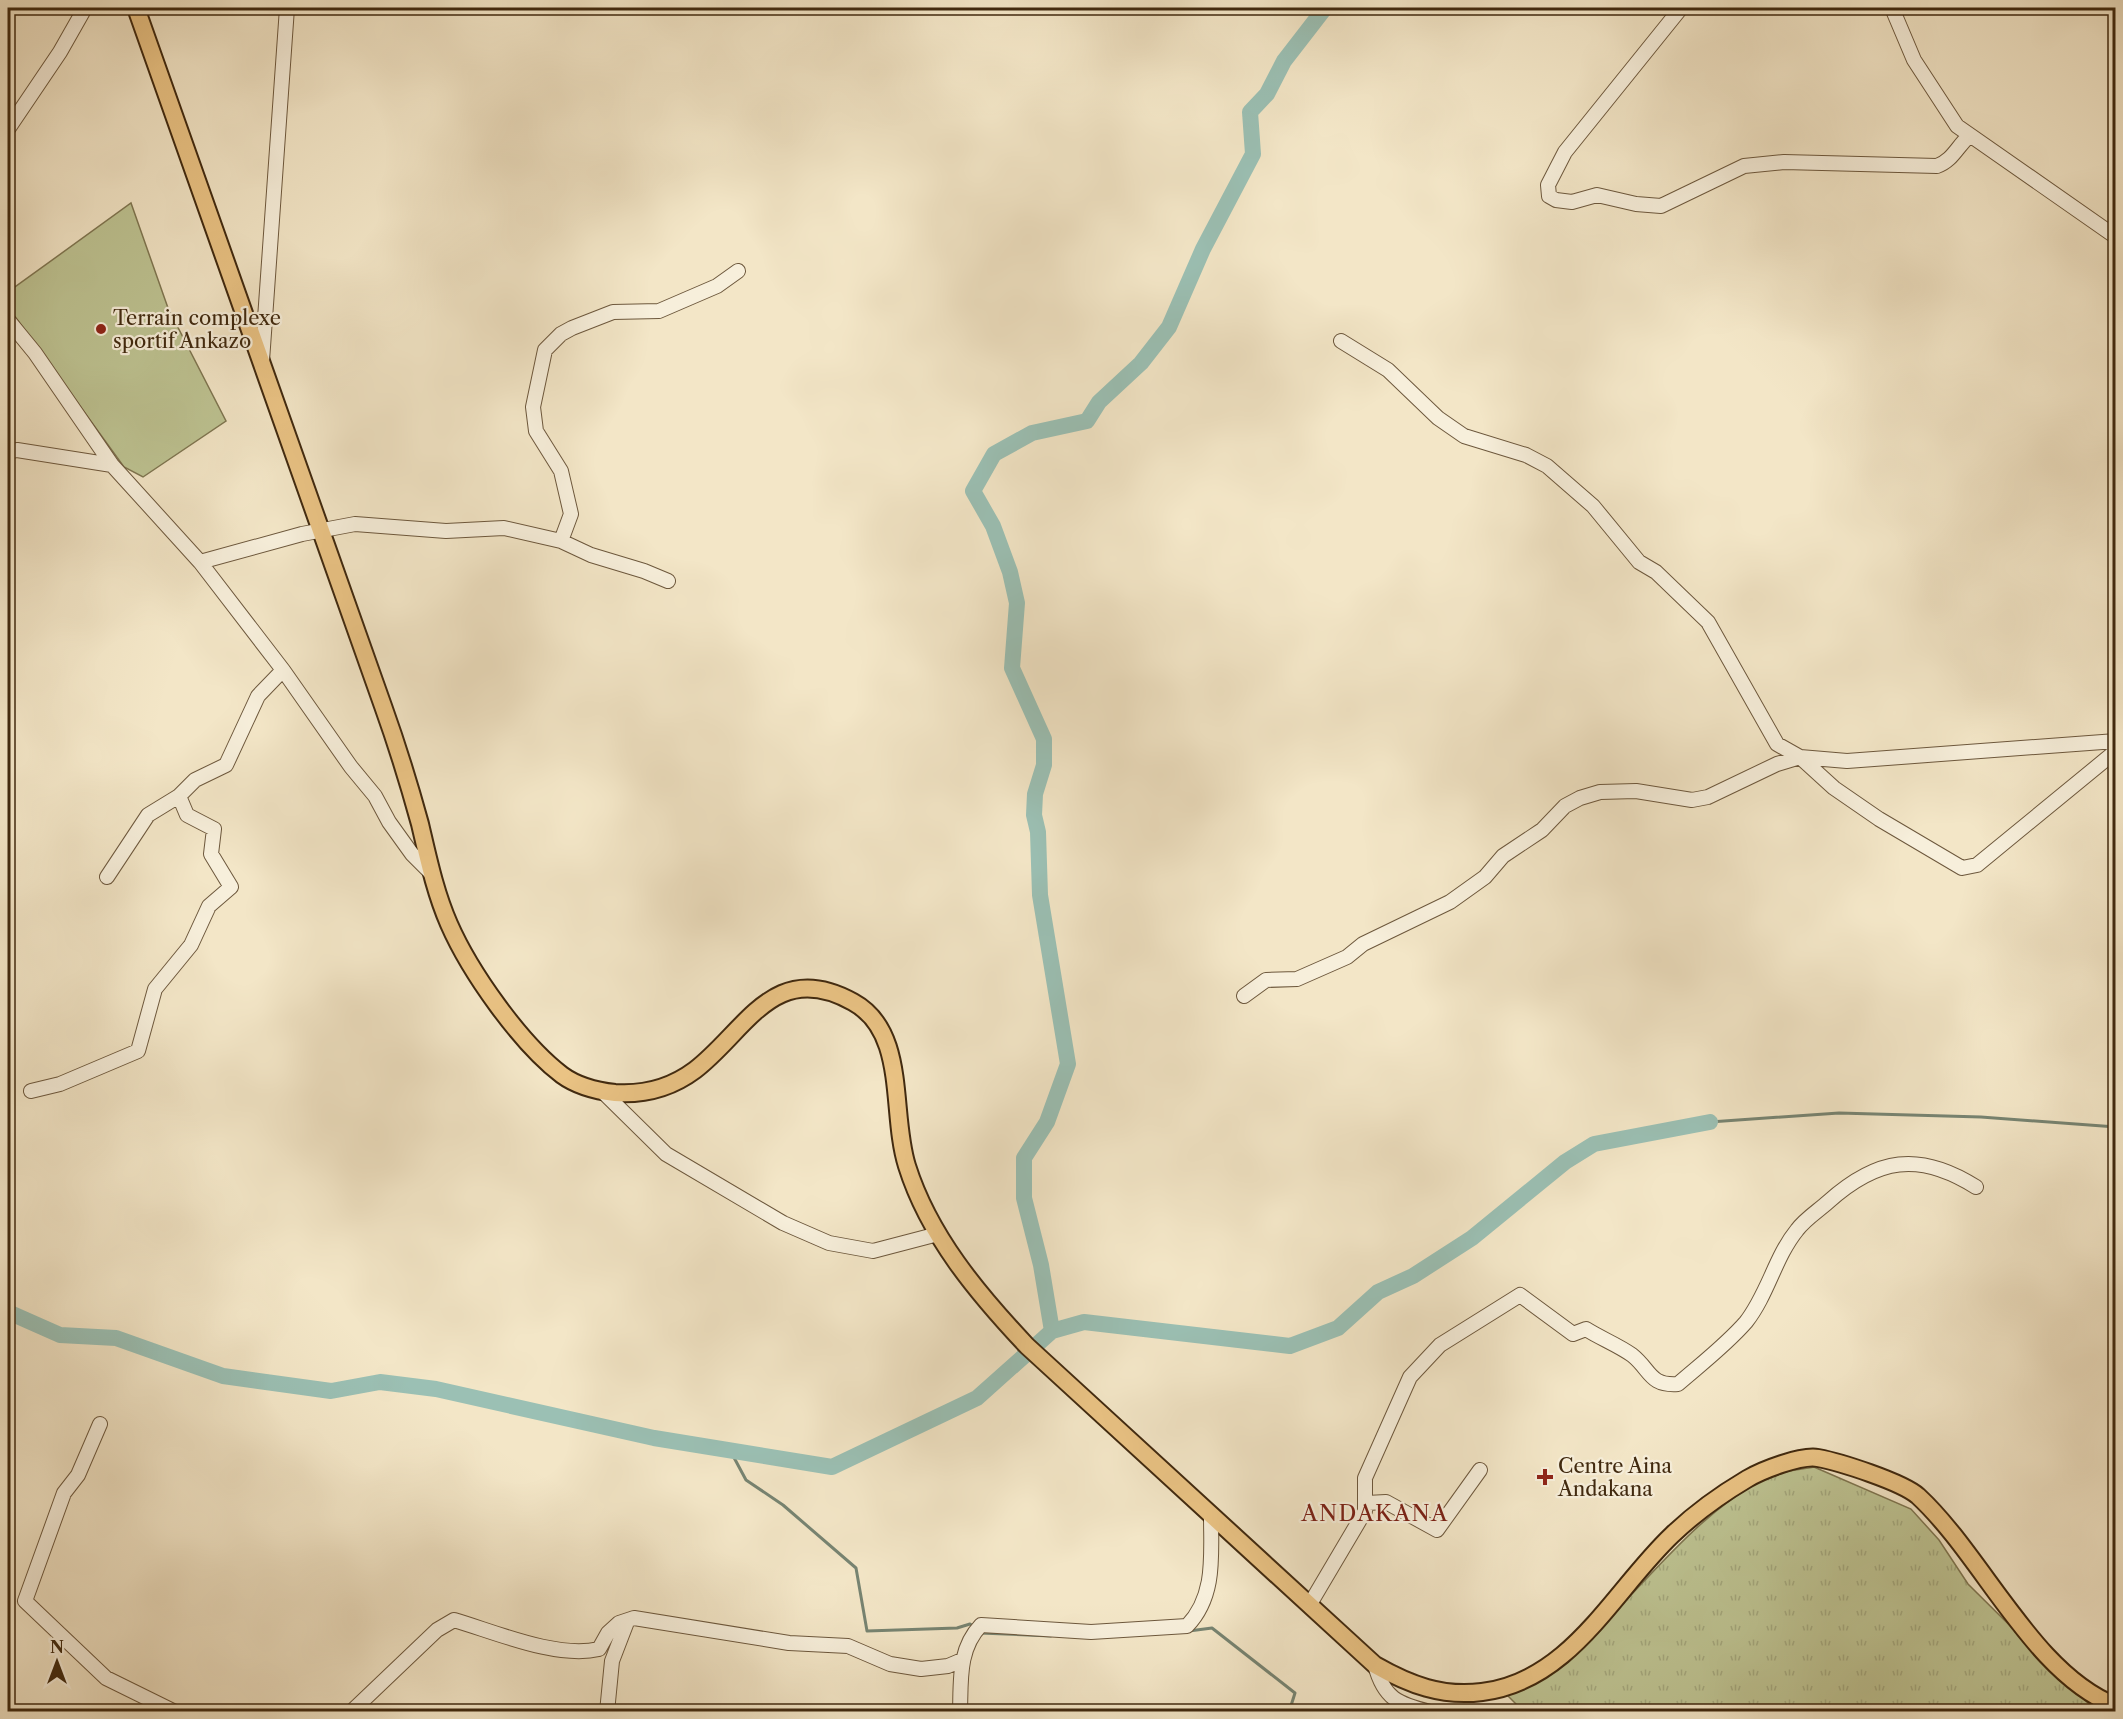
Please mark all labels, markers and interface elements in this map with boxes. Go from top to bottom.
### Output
place label: Terrain complexe sportif Ankazo [113,306,281,353]
marker: Terrain complexe sportif Ankazo [94,322,108,336]
place label: Centre Aina Andakana [1557,1454,1673,1501]
marker: Centre Aina Andakana [1536,1468,1554,1486]
district label: ANDAKANA [1300,1500,1449,1527]
north arrow [27,1632,87,1692]
text: N [50,1637,64,1657]

